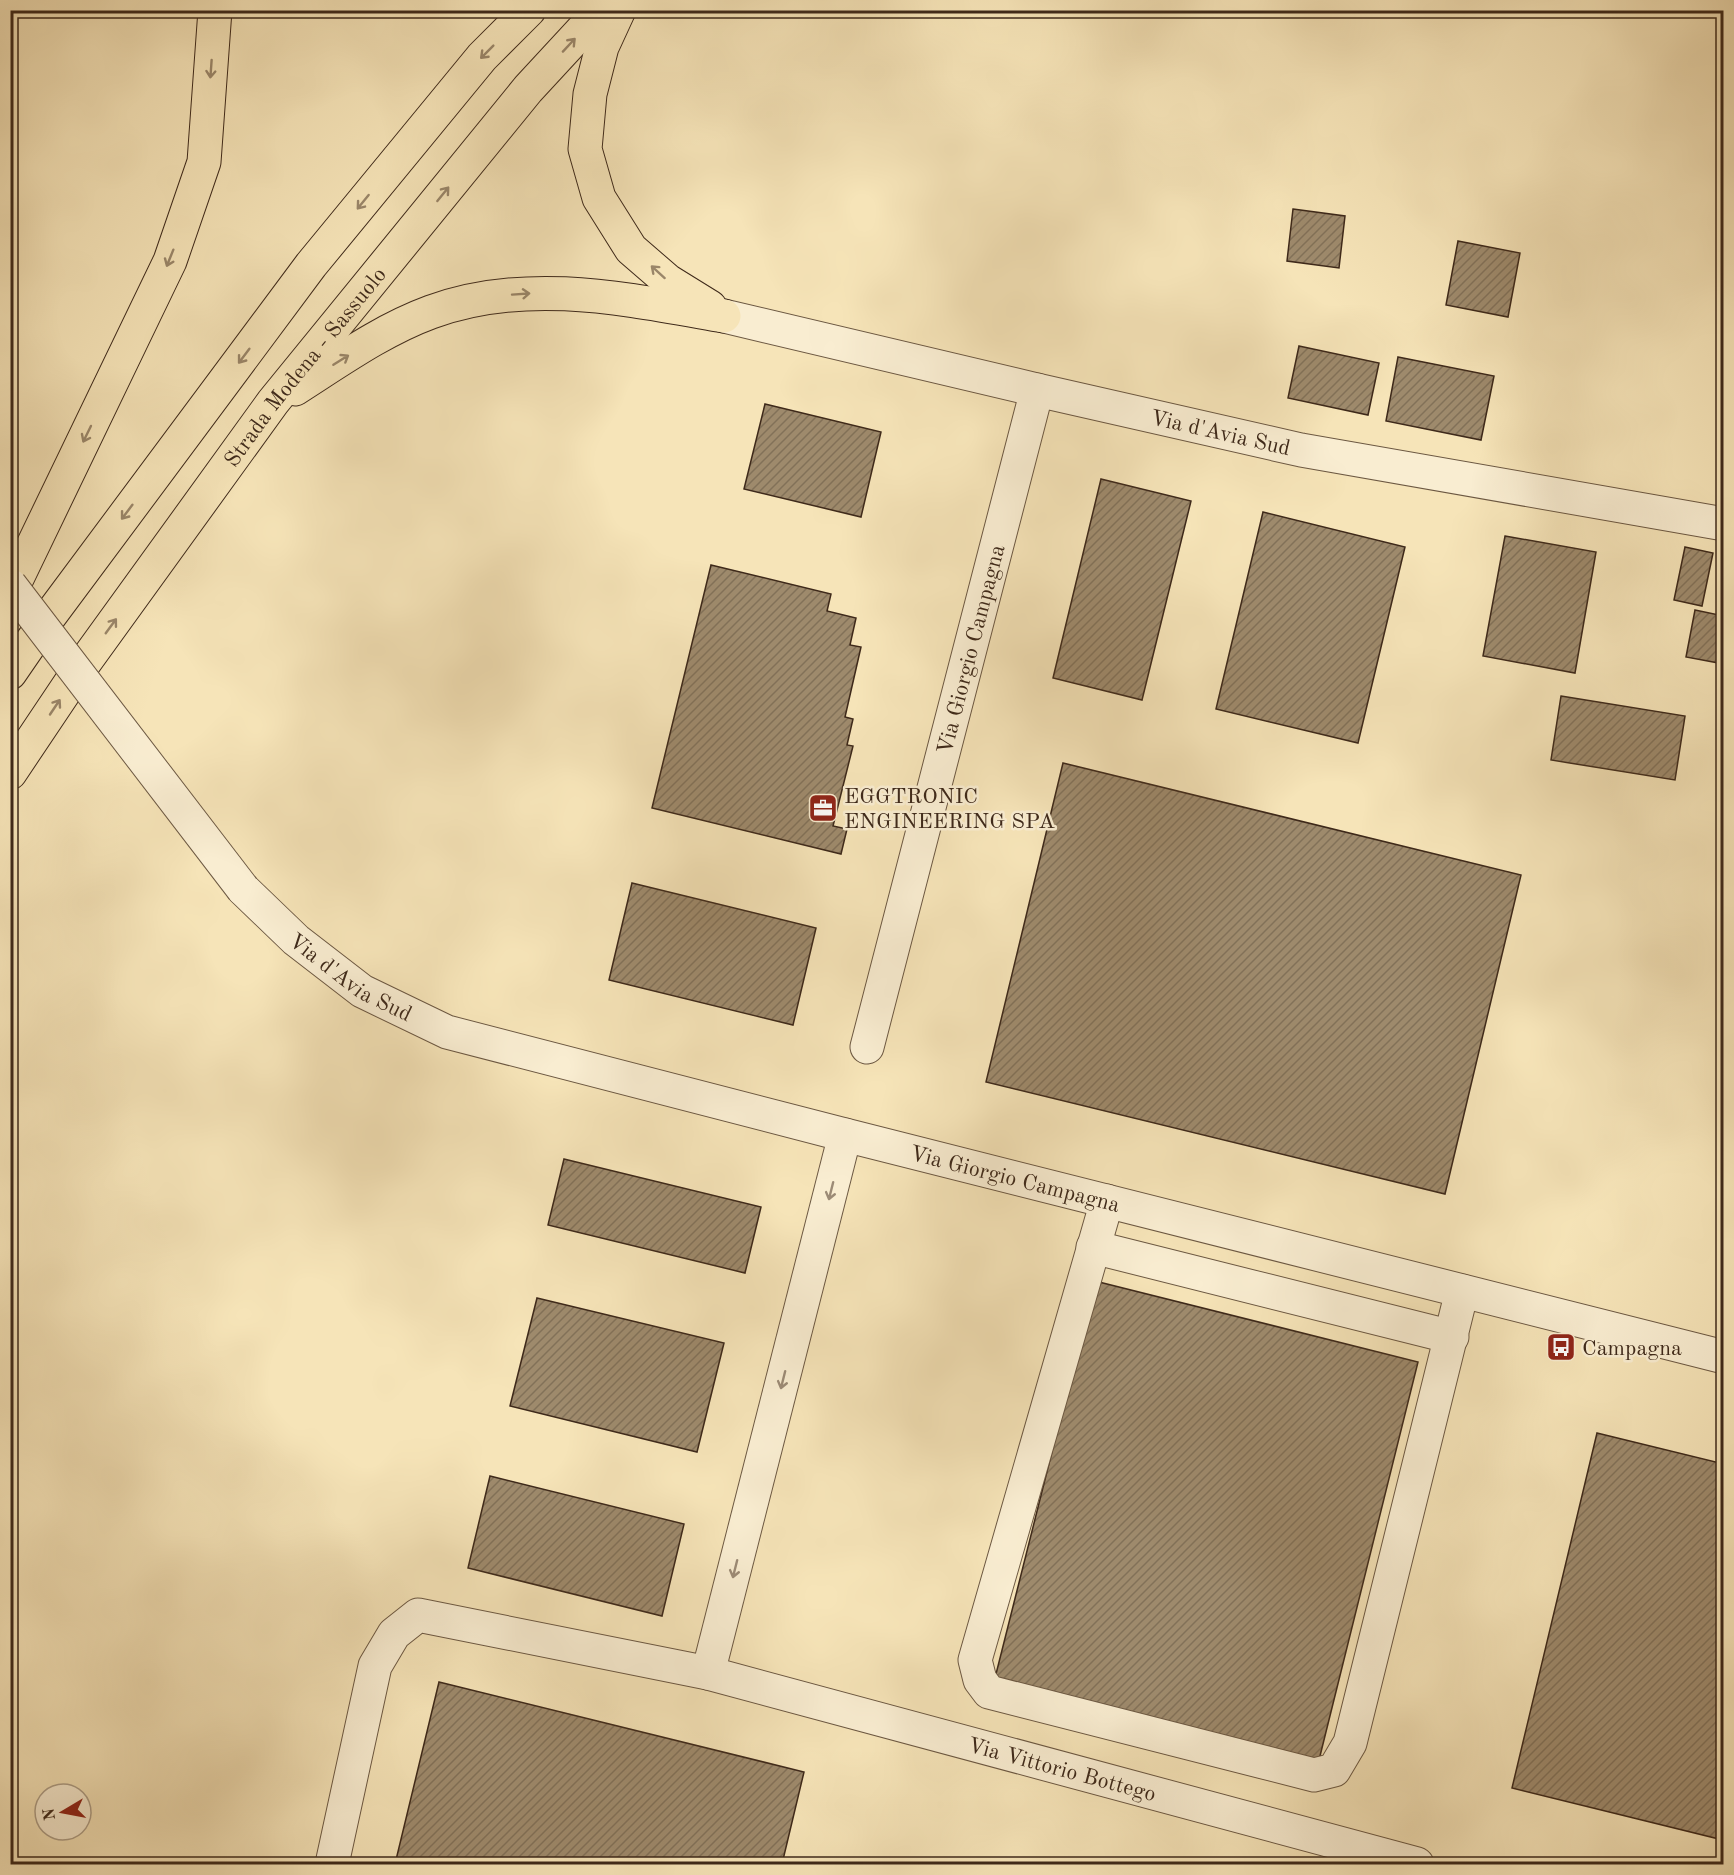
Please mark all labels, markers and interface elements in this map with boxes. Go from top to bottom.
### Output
one-way arrow [562,38,576,53]
one-way arrow [480,44,495,59]
one-way arrow [205,58,216,78]
one-way arrow [436,186,449,202]
one-way arrow [357,194,370,210]
one-way arrow [164,248,175,267]
street label: Strada Modena - Sassuolo [221,264,391,472]
one-way arrow [650,265,665,279]
one-way arrow [511,288,531,299]
one-way arrow [237,347,250,363]
one-way arrow [332,354,349,366]
street label: Via d'Avia Sud [1148,407,1292,460]
one-way arrow [80,424,92,442]
one-way arrow [121,504,133,520]
street label: Via Giorgio Campagna [934,542,1010,757]
one-way arrow [105,618,118,634]
one-way arrow [49,699,61,716]
place label: EGGTRONIC ENGINEERING SPA [844,786,1055,833]
office icon: EGGTRONIC ENGINEERING SPA [807,792,839,824]
street label: Via d'Avia Sud [284,930,415,1026]
street label: Via Giorgio Campagna [907,1143,1122,1217]
one-way arrow [824,1182,836,1201]
bus stop icon: Campagna [1545,1331,1577,1363]
place label: Campagna [1582,1338,1682,1360]
one-way arrow [776,1371,788,1390]
one-way arrow [728,1560,740,1579]
street label: Via Vittorio Bottego [965,1735,1158,1806]
north arrow [33,1782,93,1842]
text: N [41,1806,59,1822]

